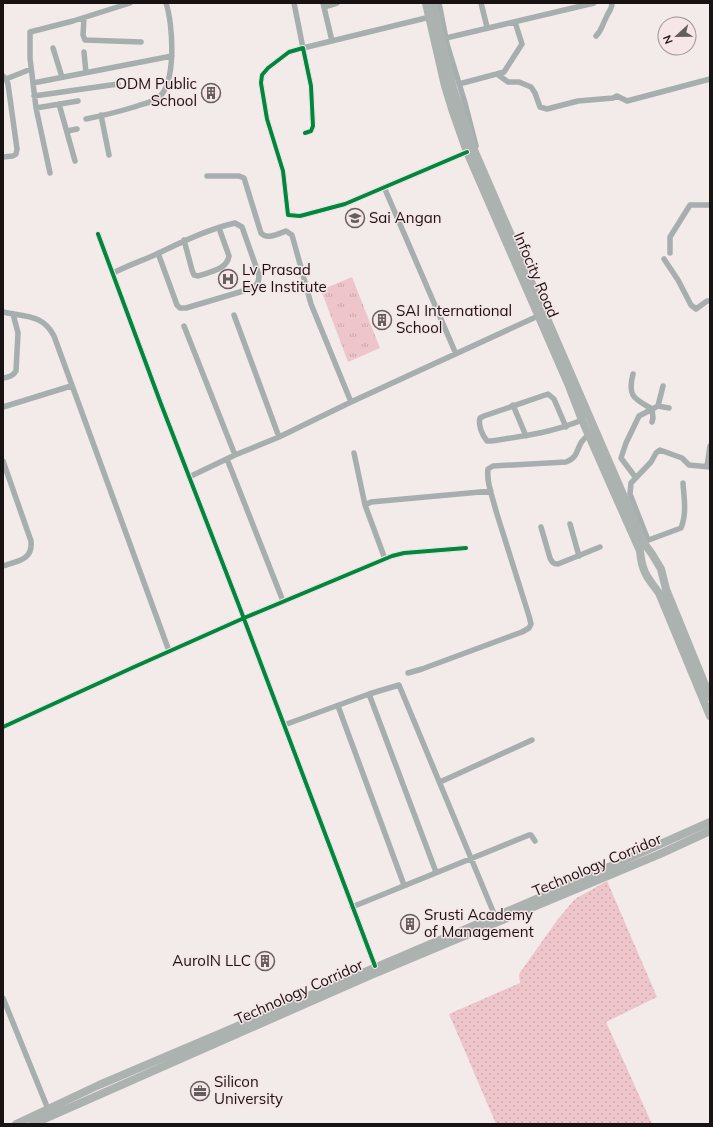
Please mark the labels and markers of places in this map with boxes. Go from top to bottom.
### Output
place label: ODM Public School [116,74,197,110]
building icon: ODM Public School [200,82,222,104]
school or university icon: Sai Angan [344,207,366,229]
place label: Sai Angan [369,208,441,227]
place label: Lv Prasad Eye Institute [242,260,327,296]
hospital icon: Lv Prasad Eye Institute [217,268,239,290]
place label: SAI International School [396,301,512,337]
building icon: SAI International School [371,309,393,331]
place label: Srusti Academy of Management [424,905,534,941]
building icon: Srusti Academy of Management [399,913,421,935]
building icon: AuroIN LLC [254,950,276,972]
place label: AuroIN LLC [172,951,251,970]
place label: Silicon University [214,1072,283,1108]
office icon: Silicon University [189,1080,211,1102]

